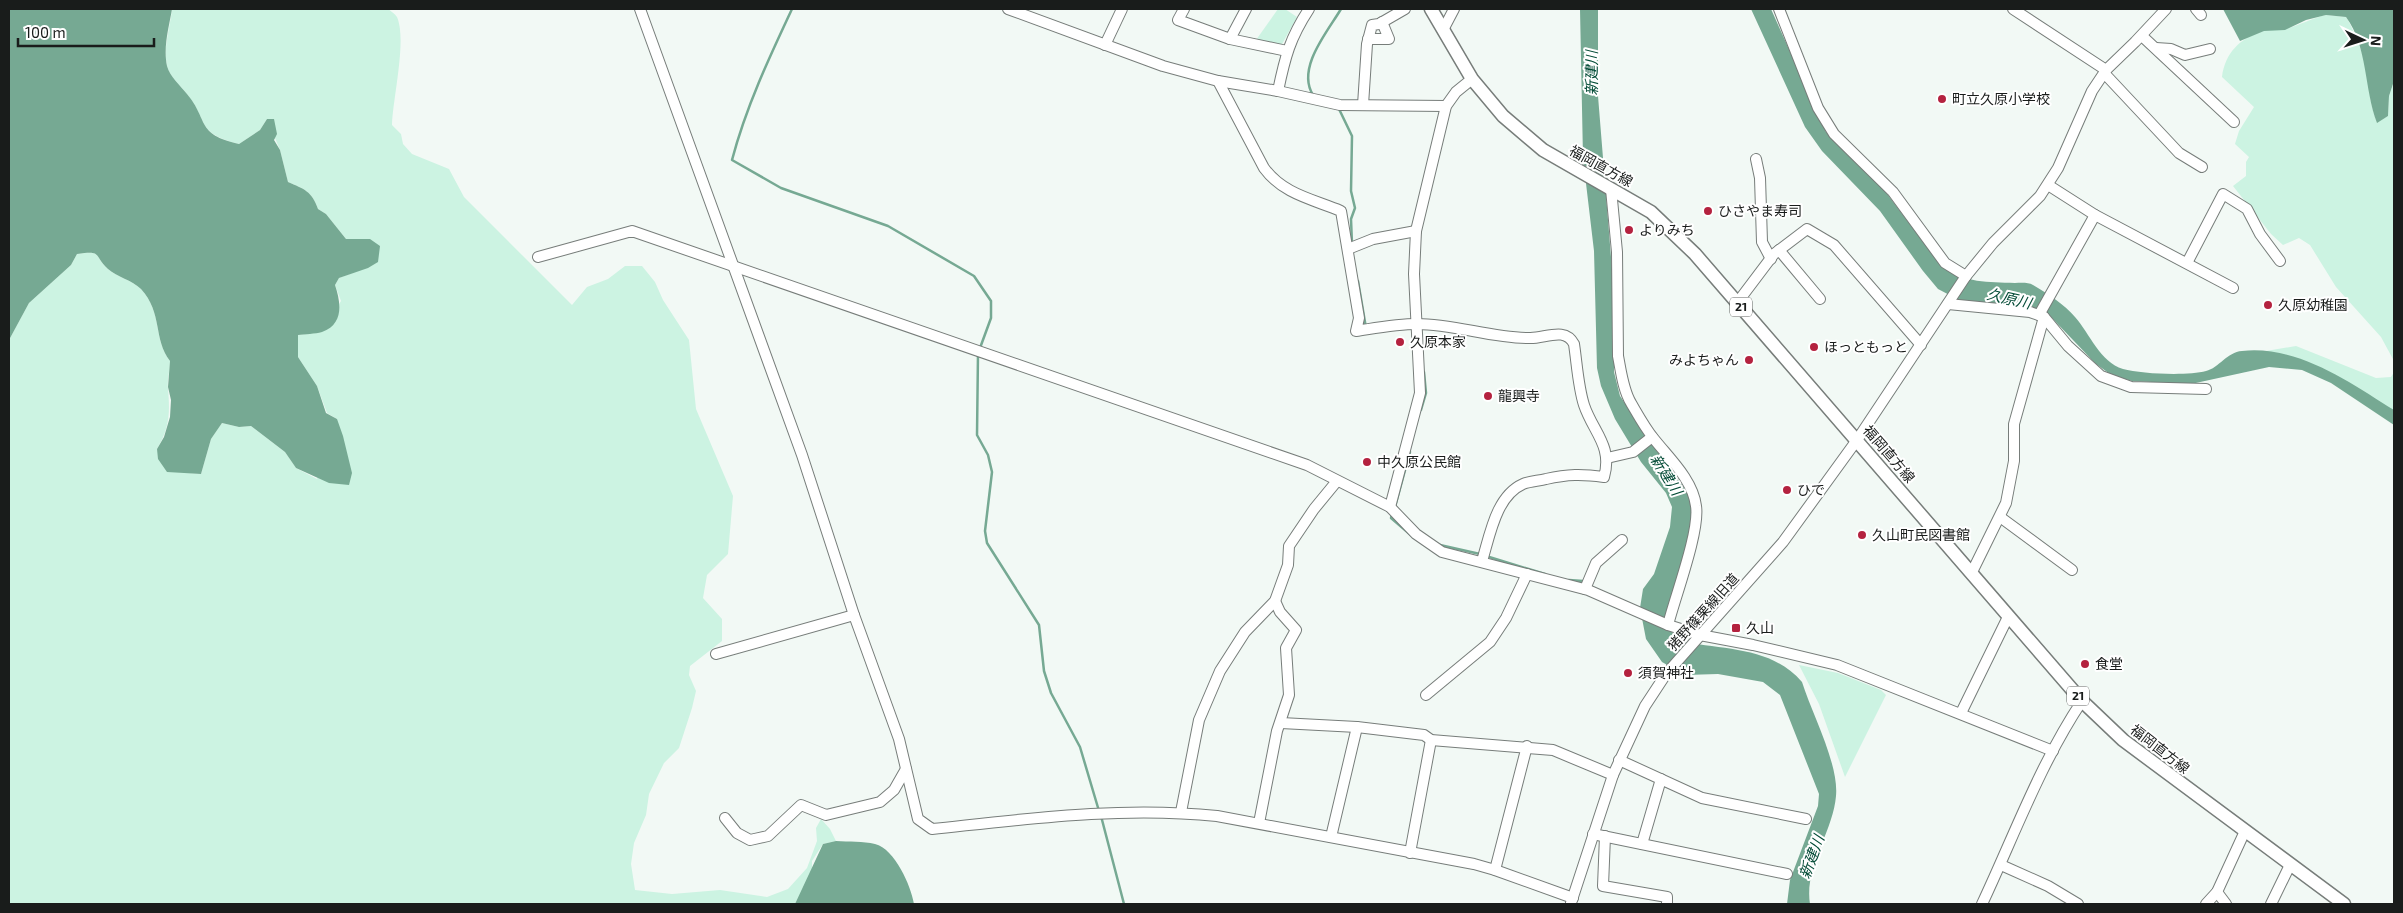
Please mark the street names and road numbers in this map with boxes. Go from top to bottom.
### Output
street label: 福岡直方線 [1567,141,1636,190]
road number: 21 [1730,298,1752,316]
street label: 福岡直方線 [1860,422,1919,486]
street label: 猪野篠栗線旧道 [1664,570,1742,654]
road number: 21 [2067,686,2089,706]
street label: 福岡直方線 [2127,720,2193,777]

